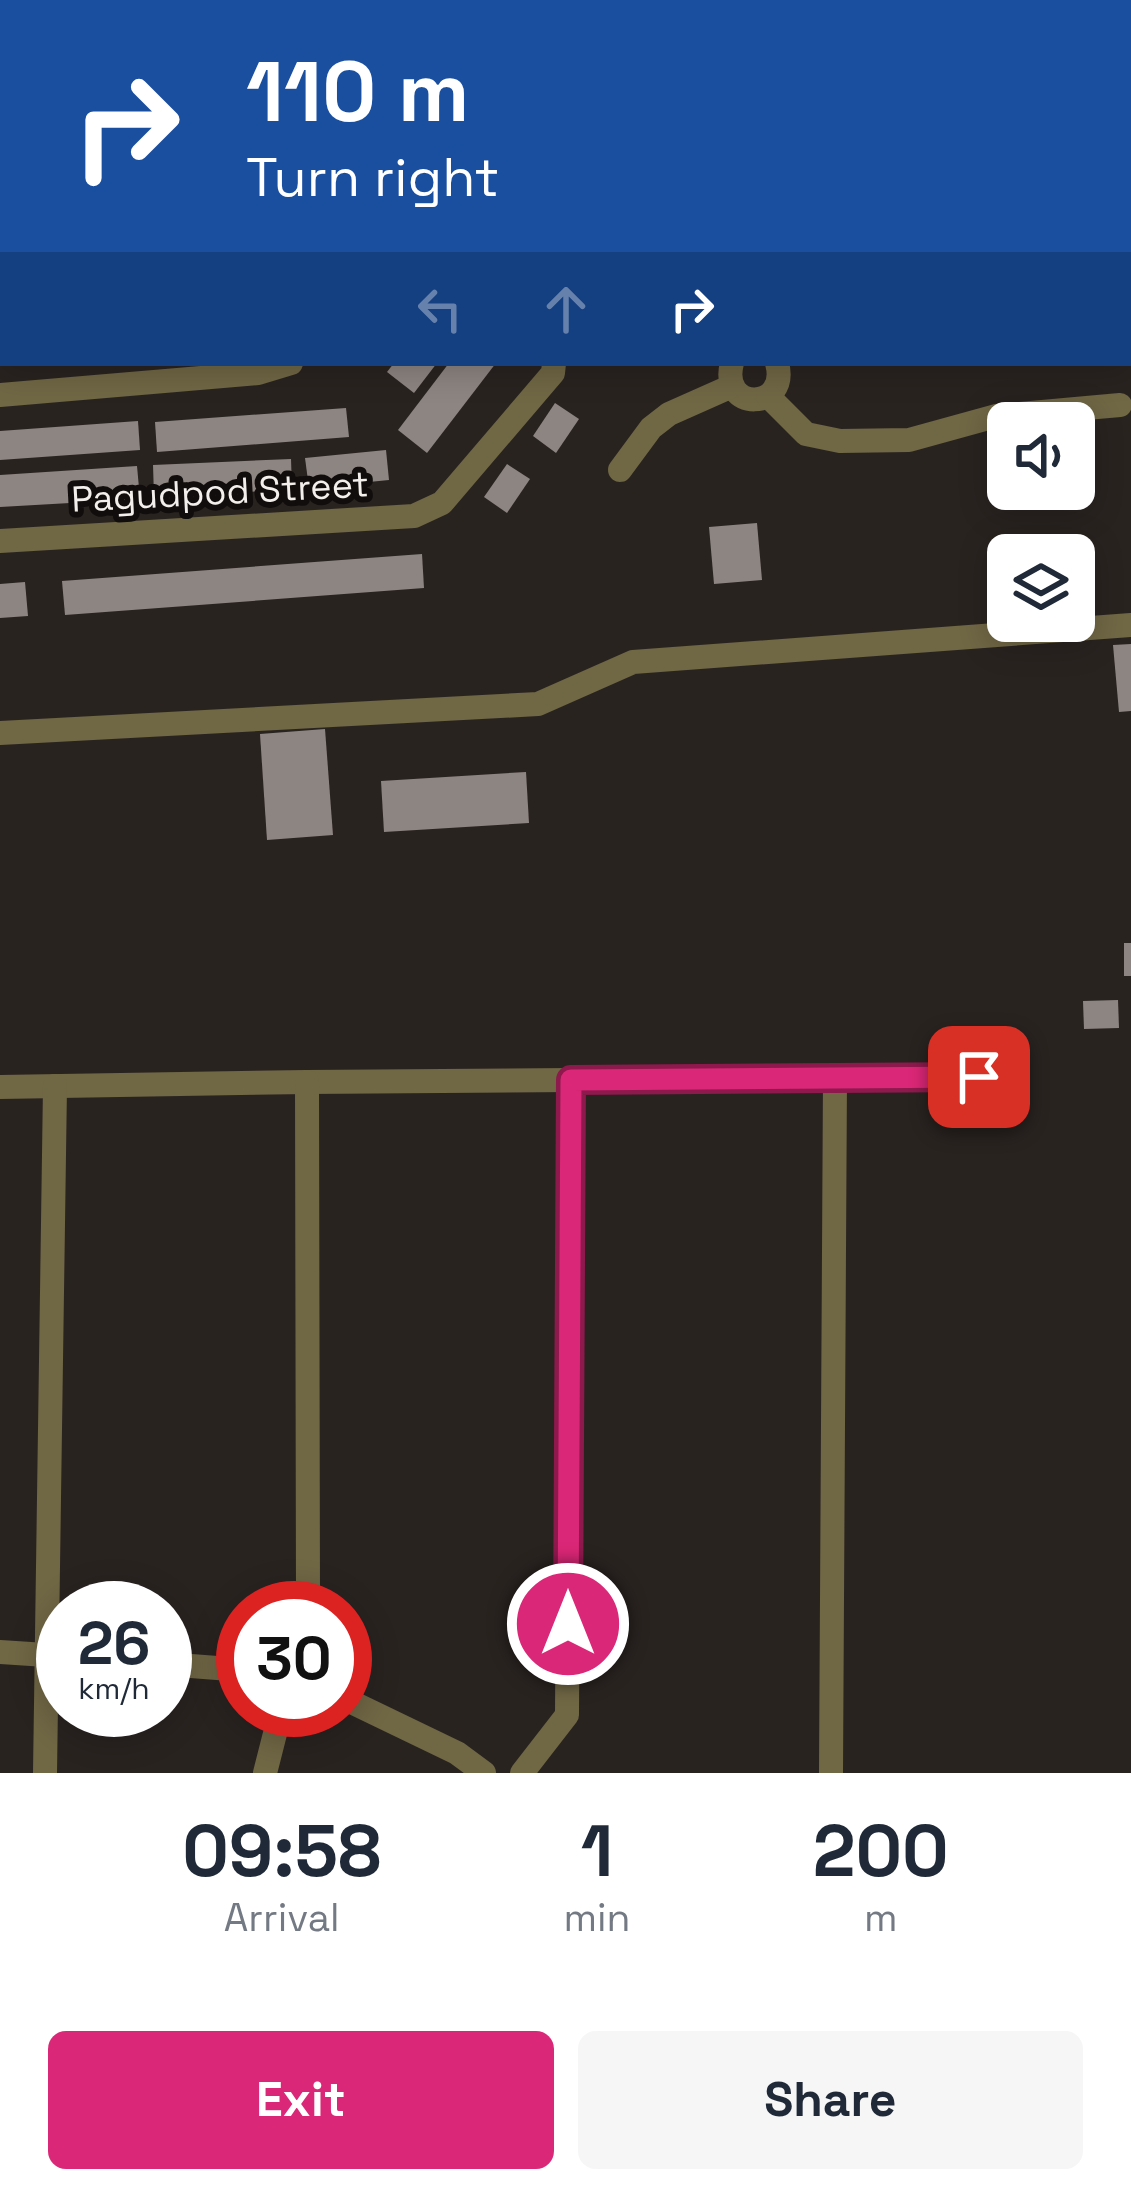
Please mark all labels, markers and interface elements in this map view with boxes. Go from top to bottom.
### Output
text: 110 m [246,38,469,146]
icon: right [48,48,204,204]
text: Turn right [246,143,499,212]
icon: left [407,276,473,342]
icon: ahead [533,276,599,342]
icon: right [659,276,725,342]
map controls [987,402,1095,642]
button: sound [987,402,1095,510]
street label: Pagudpod Street [70,461,370,523]
button: layers [987,534,1095,642]
pin [928,1026,1030,1128]
icon: arrive [946,1044,1012,1110]
position arrow [505,1561,631,1687]
speed limit sign: 30 [216,1581,372,1737]
text: 26 [78,1605,150,1682]
text: km/h [78,1669,150,1708]
text: 09:58 [182,1805,381,1897]
text: 1 [581,1805,613,1897]
text: 200 [813,1805,949,1897]
text: Arrival [224,1893,340,1942]
text: min [563,1893,630,1942]
text: m [864,1893,898,1942]
button: Exit [48,2031,554,2169]
button: Share [578,2031,1083,2169]

